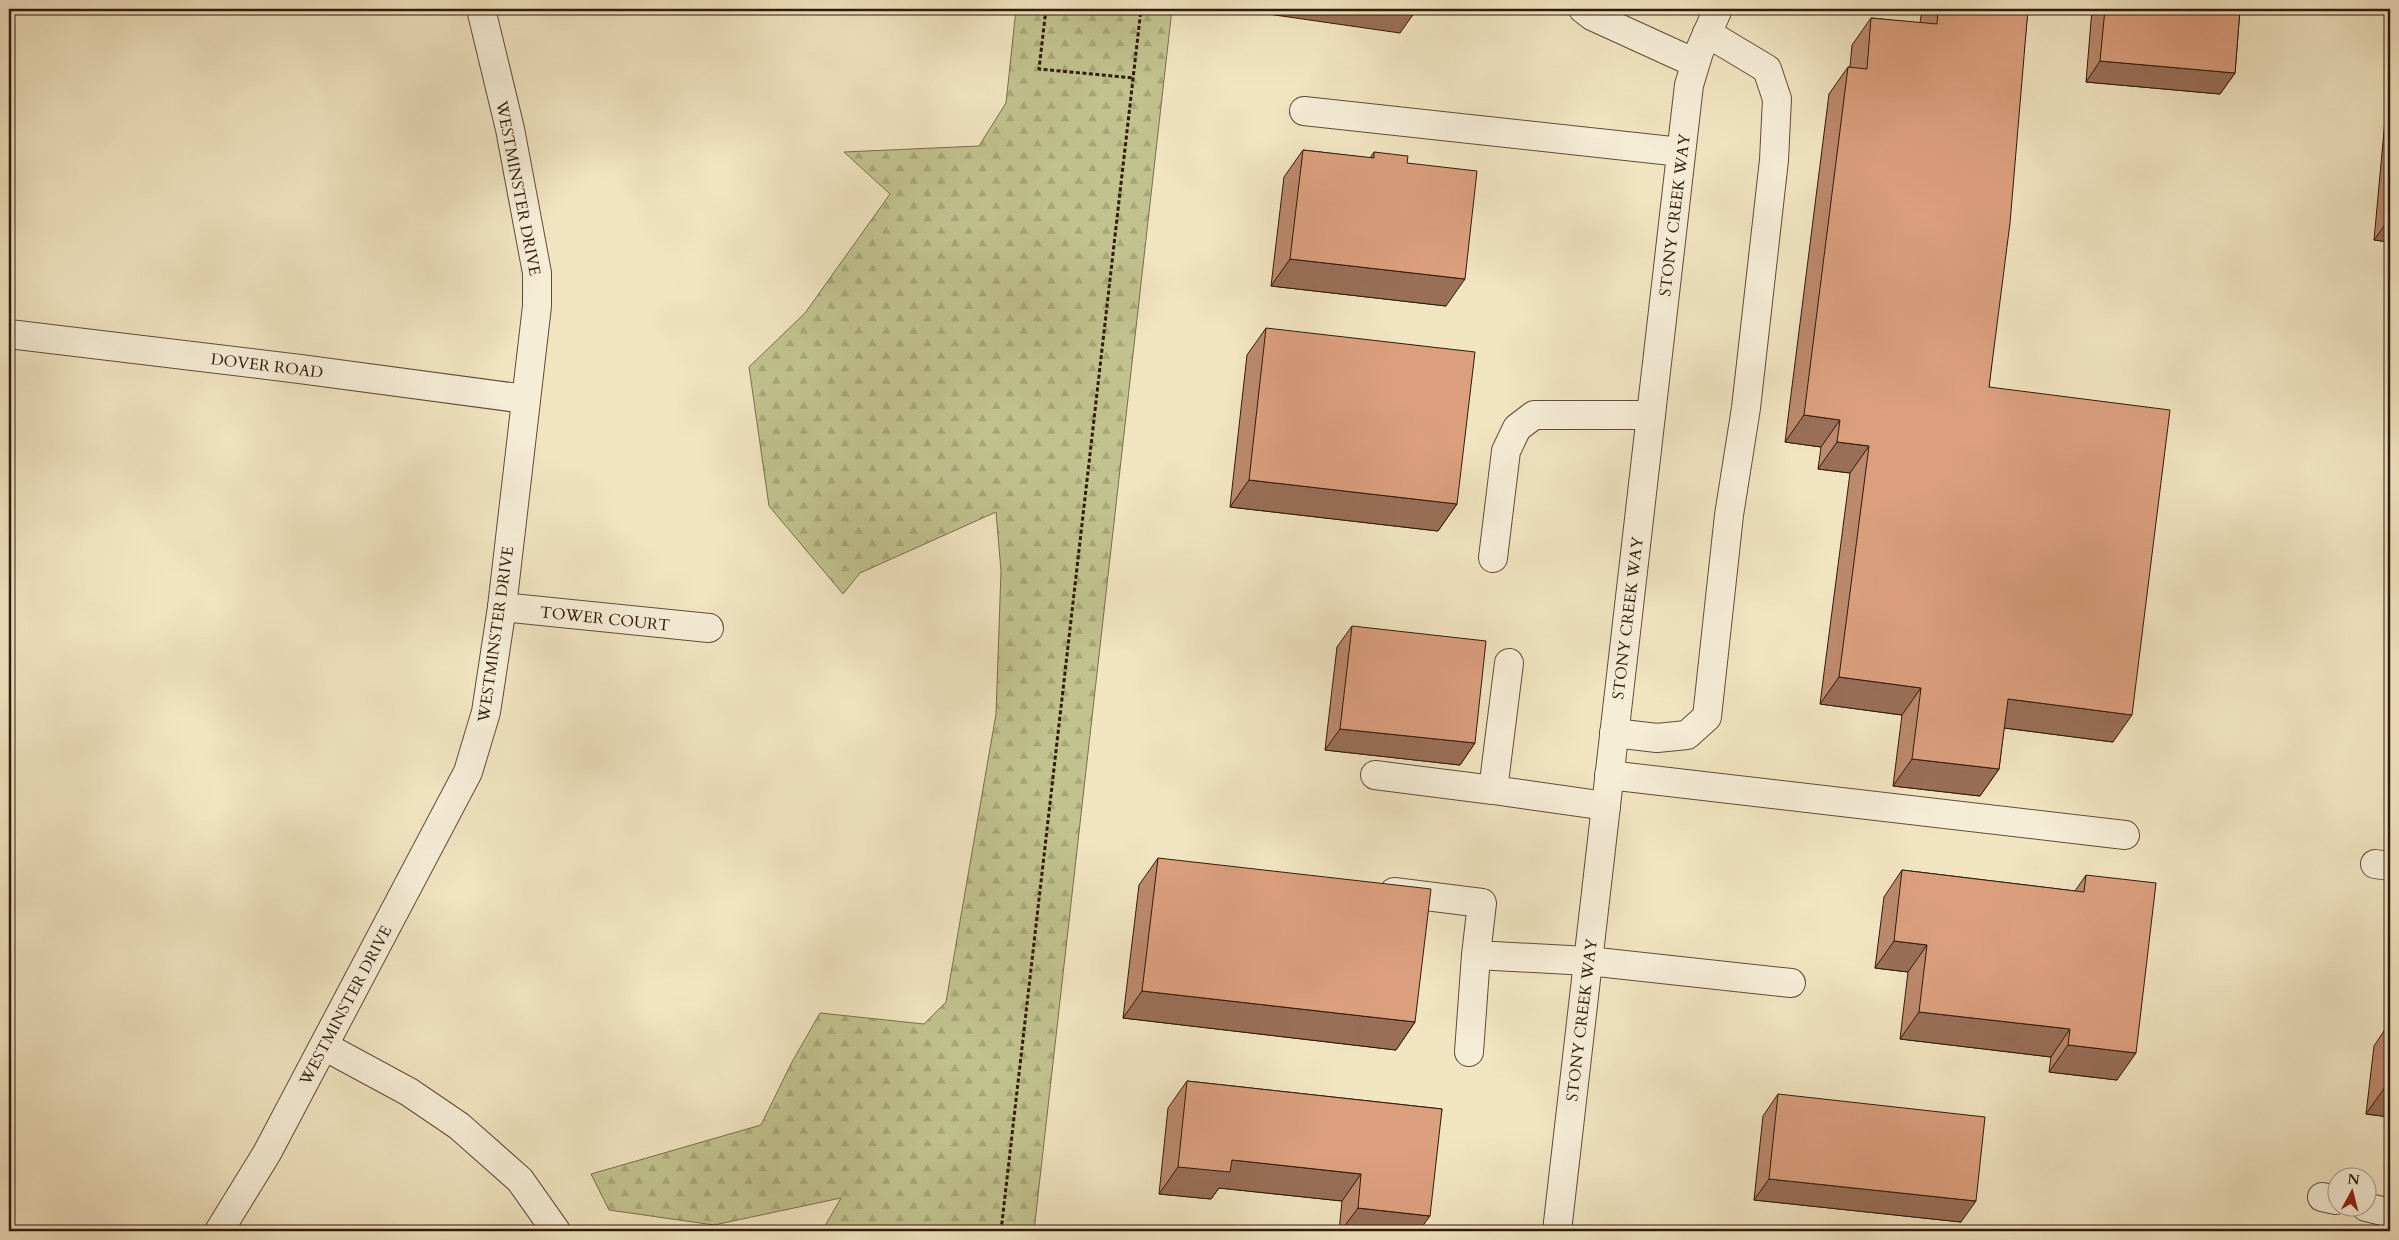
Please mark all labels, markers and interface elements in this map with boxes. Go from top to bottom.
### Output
street label: WESTMINSTER DRIVE [490,98,546,278]
street label: STONY CREEK WAY [1654,132,1696,298]
street label: DOVER ROAD [209,348,324,384]
street label: STONY CREEK WAY [1607,535,1649,701]
street label: WESTMINSTER DRIVE [473,545,519,725]
street label: TOWER COURT [539,601,671,637]
street label: WESTMINSTER DRIVE [294,922,397,1090]
street label: STONY CREEK WAY [1561,937,1603,1103]
north arrow [2326,1168,2376,1218]
text: N [2346,1169,2361,1190]

